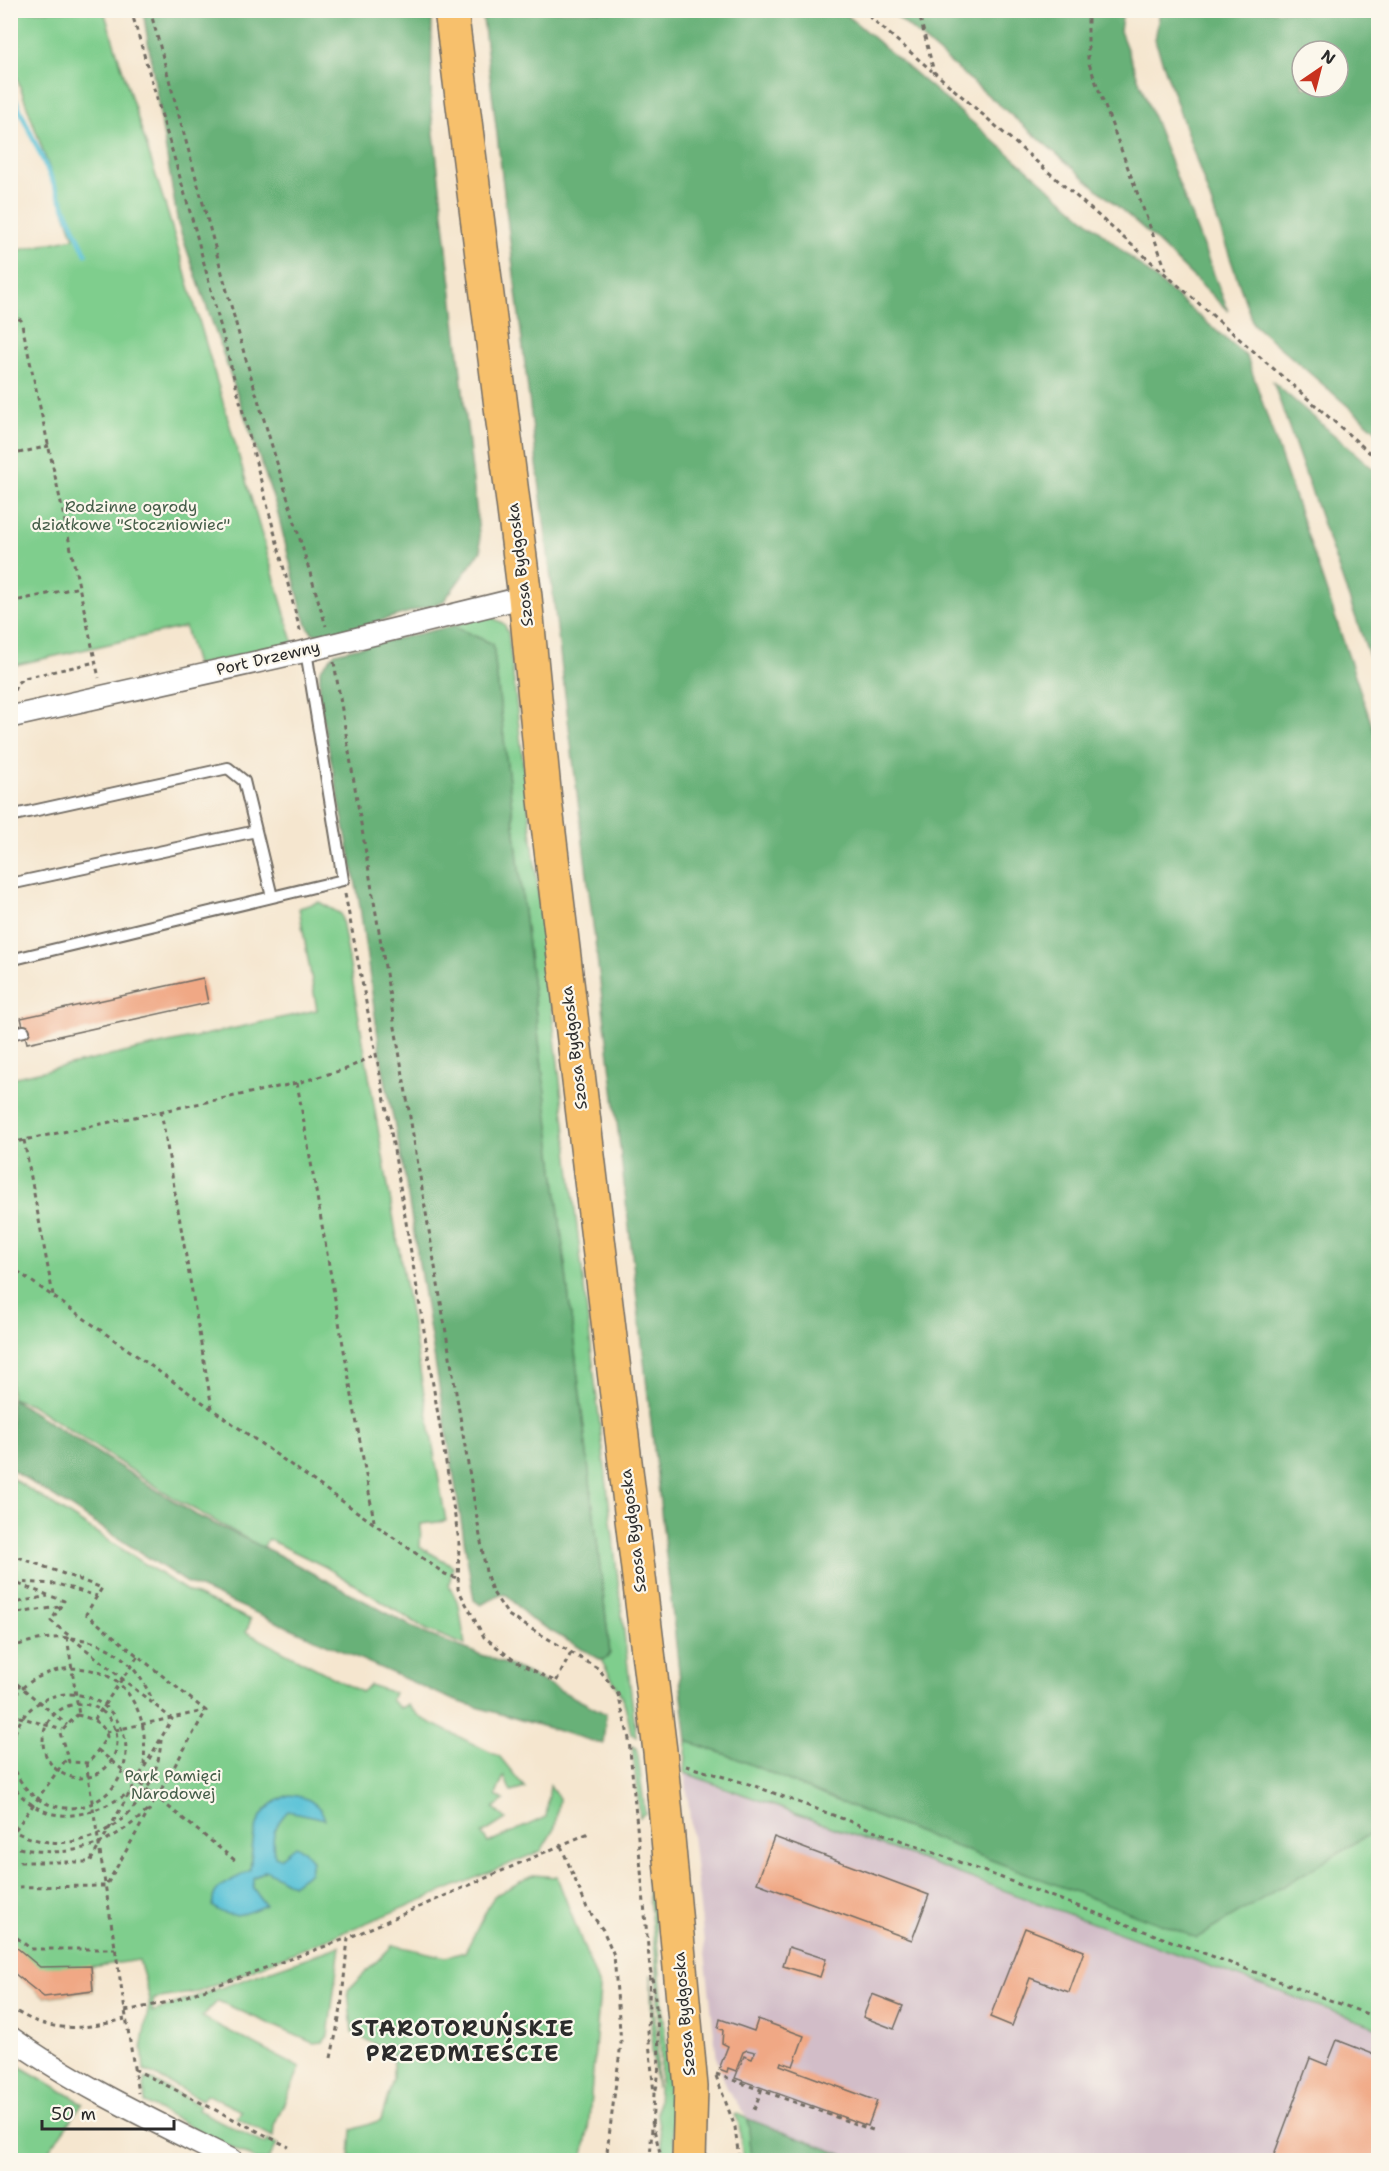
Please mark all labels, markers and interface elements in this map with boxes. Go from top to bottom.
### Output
north arrow [1290,39,1350,99]
text: N [1317,45,1340,69]
park label: Rodzinne ogrody działkowe "Stoczniowiec" [32,496,230,535]
street label: Szosa Bydgoska [502,502,538,628]
street label: Port Drzewny [214,636,322,680]
street label: Szosa Bydgoska [556,985,592,1111]
street label: Szosa Bydgoska [615,1468,651,1594]
park label: Park Pamięci Narodowej [124,1765,222,1804]
street label: Szosa Bydgoska [668,1951,700,2077]
district label: STAROTORUŃSKIE PRZEDMIEŚCIE [351,2012,575,2068]
scale bar [42,2093,174,2131]
text: 50 m [51,2102,96,2126]

